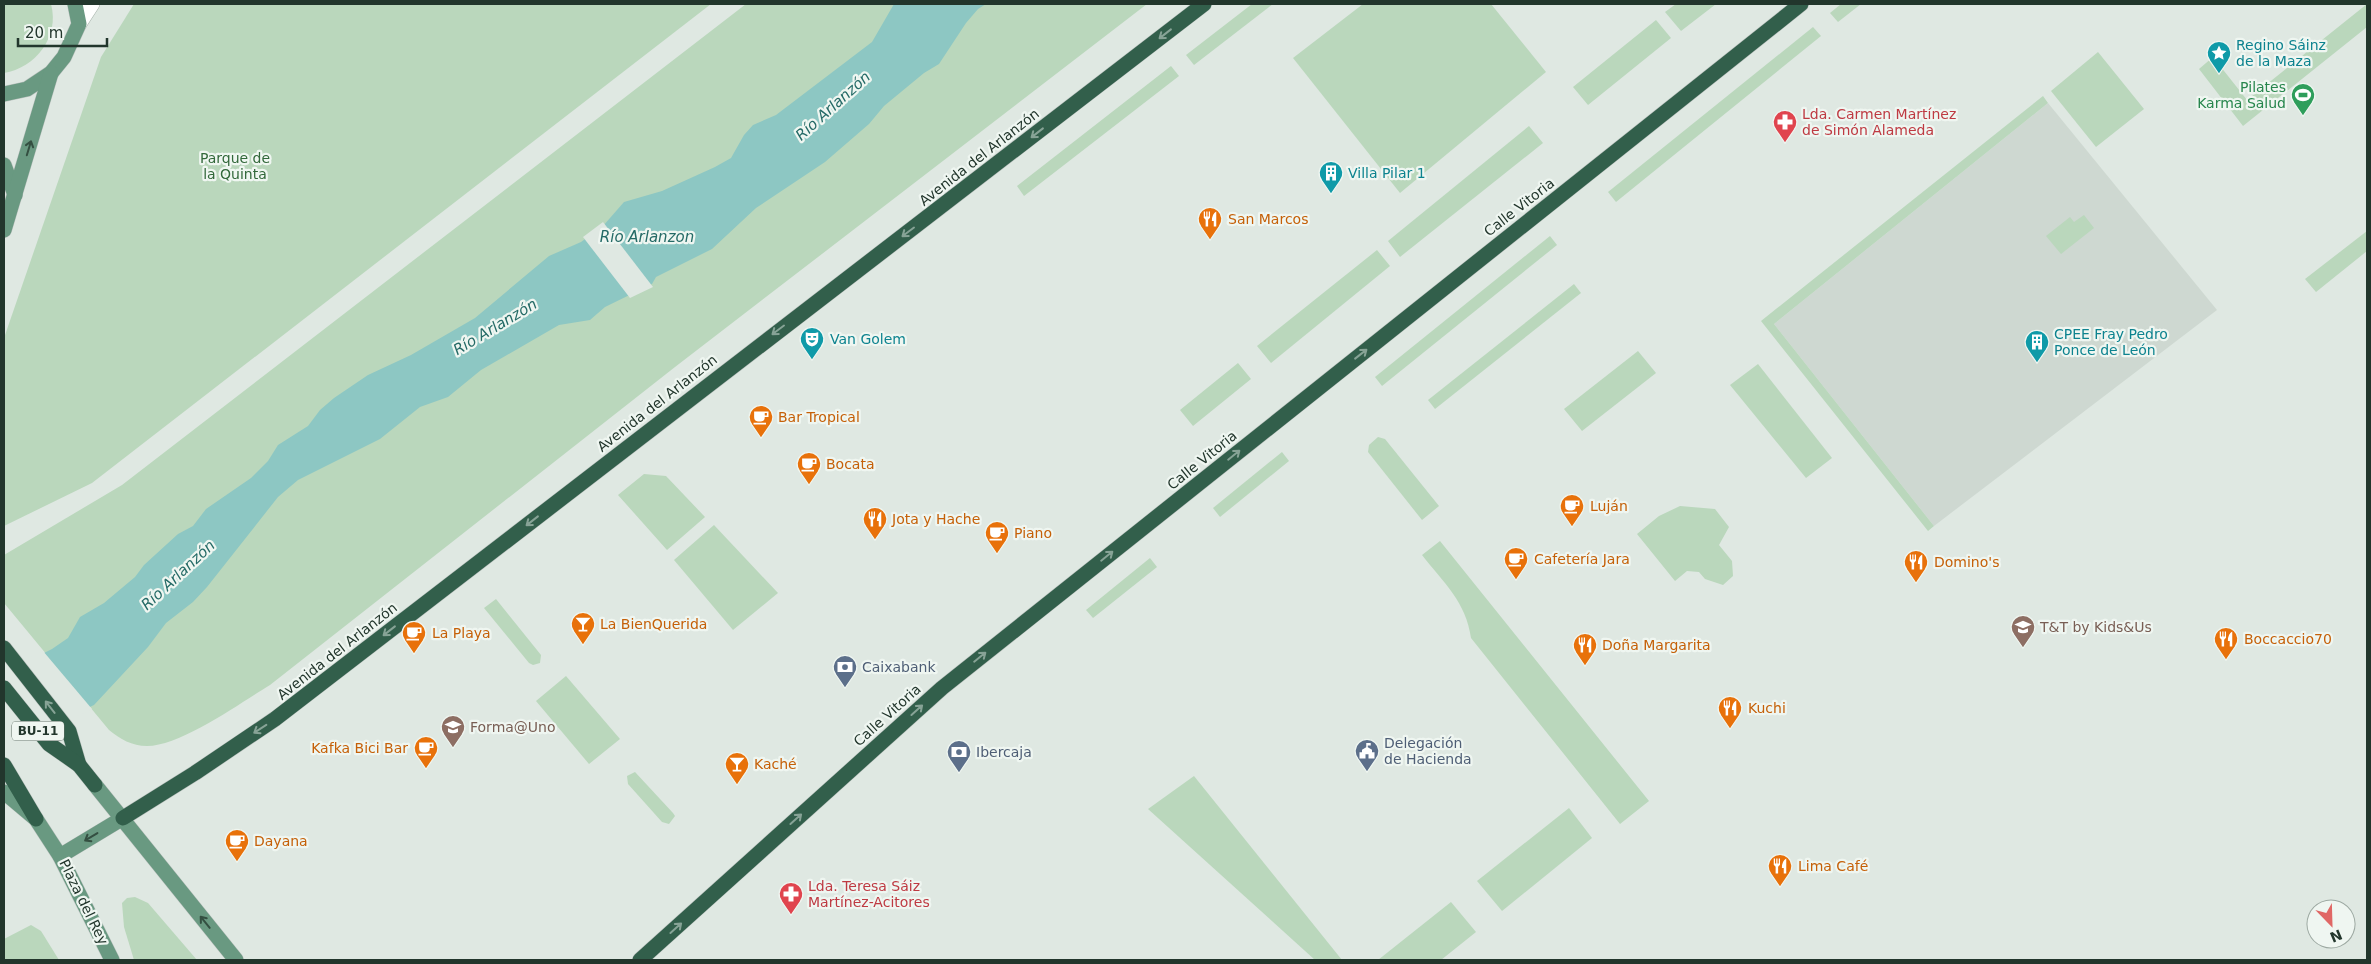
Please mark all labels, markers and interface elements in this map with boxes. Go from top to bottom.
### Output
scale bar [18,15,106,47]
text: 20 m [25,24,63,42]
one-way arrow [1159,28,1172,39]
place label: Regino Sáinz de la Maza [2236,37,2326,69]
place icon: Regino Sáinz de la Maza [2206,40,2232,74]
water label: Río Arlanzón [792,68,874,144]
place label: Pilates Karma Salud [2197,79,2286,111]
sports icon: Pilates Karma Salud [2290,82,2316,116]
street label: Avenida del Arlanzón [916,105,1042,209]
place label: Lda. Carmen Martínez de Simón Alameda [1802,106,1956,138]
pharmacy icon: Lda. Carmen Martínez de Simón Alameda [1772,109,1798,143]
one-way arrow [1030,128,1044,138]
one-way arrow [24,140,34,156]
park label: Parque de la Quinta [200,150,270,182]
building icon: Villa Pilar 1 [1318,160,1344,194]
place label: Villa Pilar 1 [1348,165,1426,181]
street label: Calle Vitoria [1481,175,1557,239]
restaurant icon: San Marcos [1197,206,1223,240]
place label: San Marcos [1228,211,1308,227]
one-way arrow [901,227,915,237]
water label: Río Arlanzon [600,228,694,246]
water label: Río Arlanzón [450,295,540,359]
one-way arrow [771,325,785,335]
theatre icon: Van Golem [799,326,825,360]
place label: CPEE Fray Pedro Ponce de León [2054,326,2168,358]
building icon: CPEE Fray Pedro Ponce de León [2024,329,2050,363]
place label: Van Golem [830,331,906,347]
one-way arrow [1354,348,1367,359]
street label: Avenida del Arlanzón [594,351,720,455]
cafe icon: Bar Tropical [748,404,774,438]
place label: Bar Tropical [778,409,860,425]
street label: Calle Vitoria [1164,427,1240,493]
one-way arrow [1227,449,1240,460]
cafe icon: Bocata [796,451,822,485]
place label: Bocata [826,456,875,472]
cafe icon: Luján [1559,493,1585,527]
place label: Luján [1590,498,1628,514]
restaurant icon: Jota y Hache [862,506,888,540]
place label: Jota y Hache [891,511,980,527]
one-way arrow [526,515,539,526]
cafe icon: Piano [984,520,1010,554]
place label: Piano [1014,525,1052,541]
water label: Río Arlanzón [137,536,219,614]
cafe icon: Cafetería Jara [1503,546,1529,580]
restaurant icon: Domino's [1903,549,1929,583]
one-way arrow [1100,551,1114,561]
place label: Cafetería Jara [1534,551,1630,567]
place label: Domino's [1934,554,1999,570]
street label: Avenida del Arlanzón [274,599,400,703]
bar icon: La BienQuerida [570,611,596,645]
school or university icon: T&T by Kids&Us [2010,614,2036,648]
place label: La BienQuerida [600,616,707,632]
place label: T&T by Kids&Us [2039,619,2152,635]
cafe icon: La Playa [401,620,427,654]
one-way arrow [383,625,396,636]
place label: La Playa [432,625,491,641]
restaurant icon: Boccaccio70 [2213,626,2239,660]
place label: Boccaccio70 [2244,631,2332,647]
restaurant icon: Doña Margarita [1572,632,1598,666]
place label: Doña Margarita [1602,637,1711,653]
one-way arrow [973,652,986,663]
bank icon: Caixabank [832,654,858,688]
place label: Caixabank [862,659,936,675]
street label: Calle Vitoria [850,681,924,749]
restaurant icon: Kuchi [1717,695,1743,729]
place label: Kuchi [1748,700,1786,716]
one-way arrow [45,701,56,714]
one-way arrow [911,704,924,715]
school or university icon: Forma@Uno [440,714,466,748]
place label: Forma@Uno [470,719,556,735]
road number: BU-11 [12,721,64,740]
one-way arrow [253,724,267,734]
cafe icon: Kafka Bici Bar [413,735,439,769]
place label: Delegación de Hacienda [1384,735,1472,767]
public building icon: Delegación de Hacienda [1354,738,1380,772]
bank icon: Ibercaja [946,739,972,773]
place label: Kafka Bici Bar [311,740,408,756]
place label: Ibercaja [976,744,1032,760]
bar icon: Kaché [724,751,750,785]
place label: Kaché [754,756,797,772]
one-way arrow [790,813,803,824]
cafe icon: Dayana [224,828,250,862]
one-way arrow [85,832,99,842]
place label: Dayana [254,833,308,849]
restaurant icon: Lima Café [1767,853,1793,887]
street label: Plaza del Rey [56,857,112,947]
place label: Lima Café [1798,858,1868,874]
place label: Lda. Teresa Sáiz Martínez-Acitores [808,878,930,910]
pharmacy icon: Lda. Teresa Sáiz Martínez-Acitores [778,881,804,915]
north arrow [2306,899,2356,949]
one-way arrow [200,916,211,929]
one-way arrow [669,922,682,933]
text: N [2328,926,2345,946]

